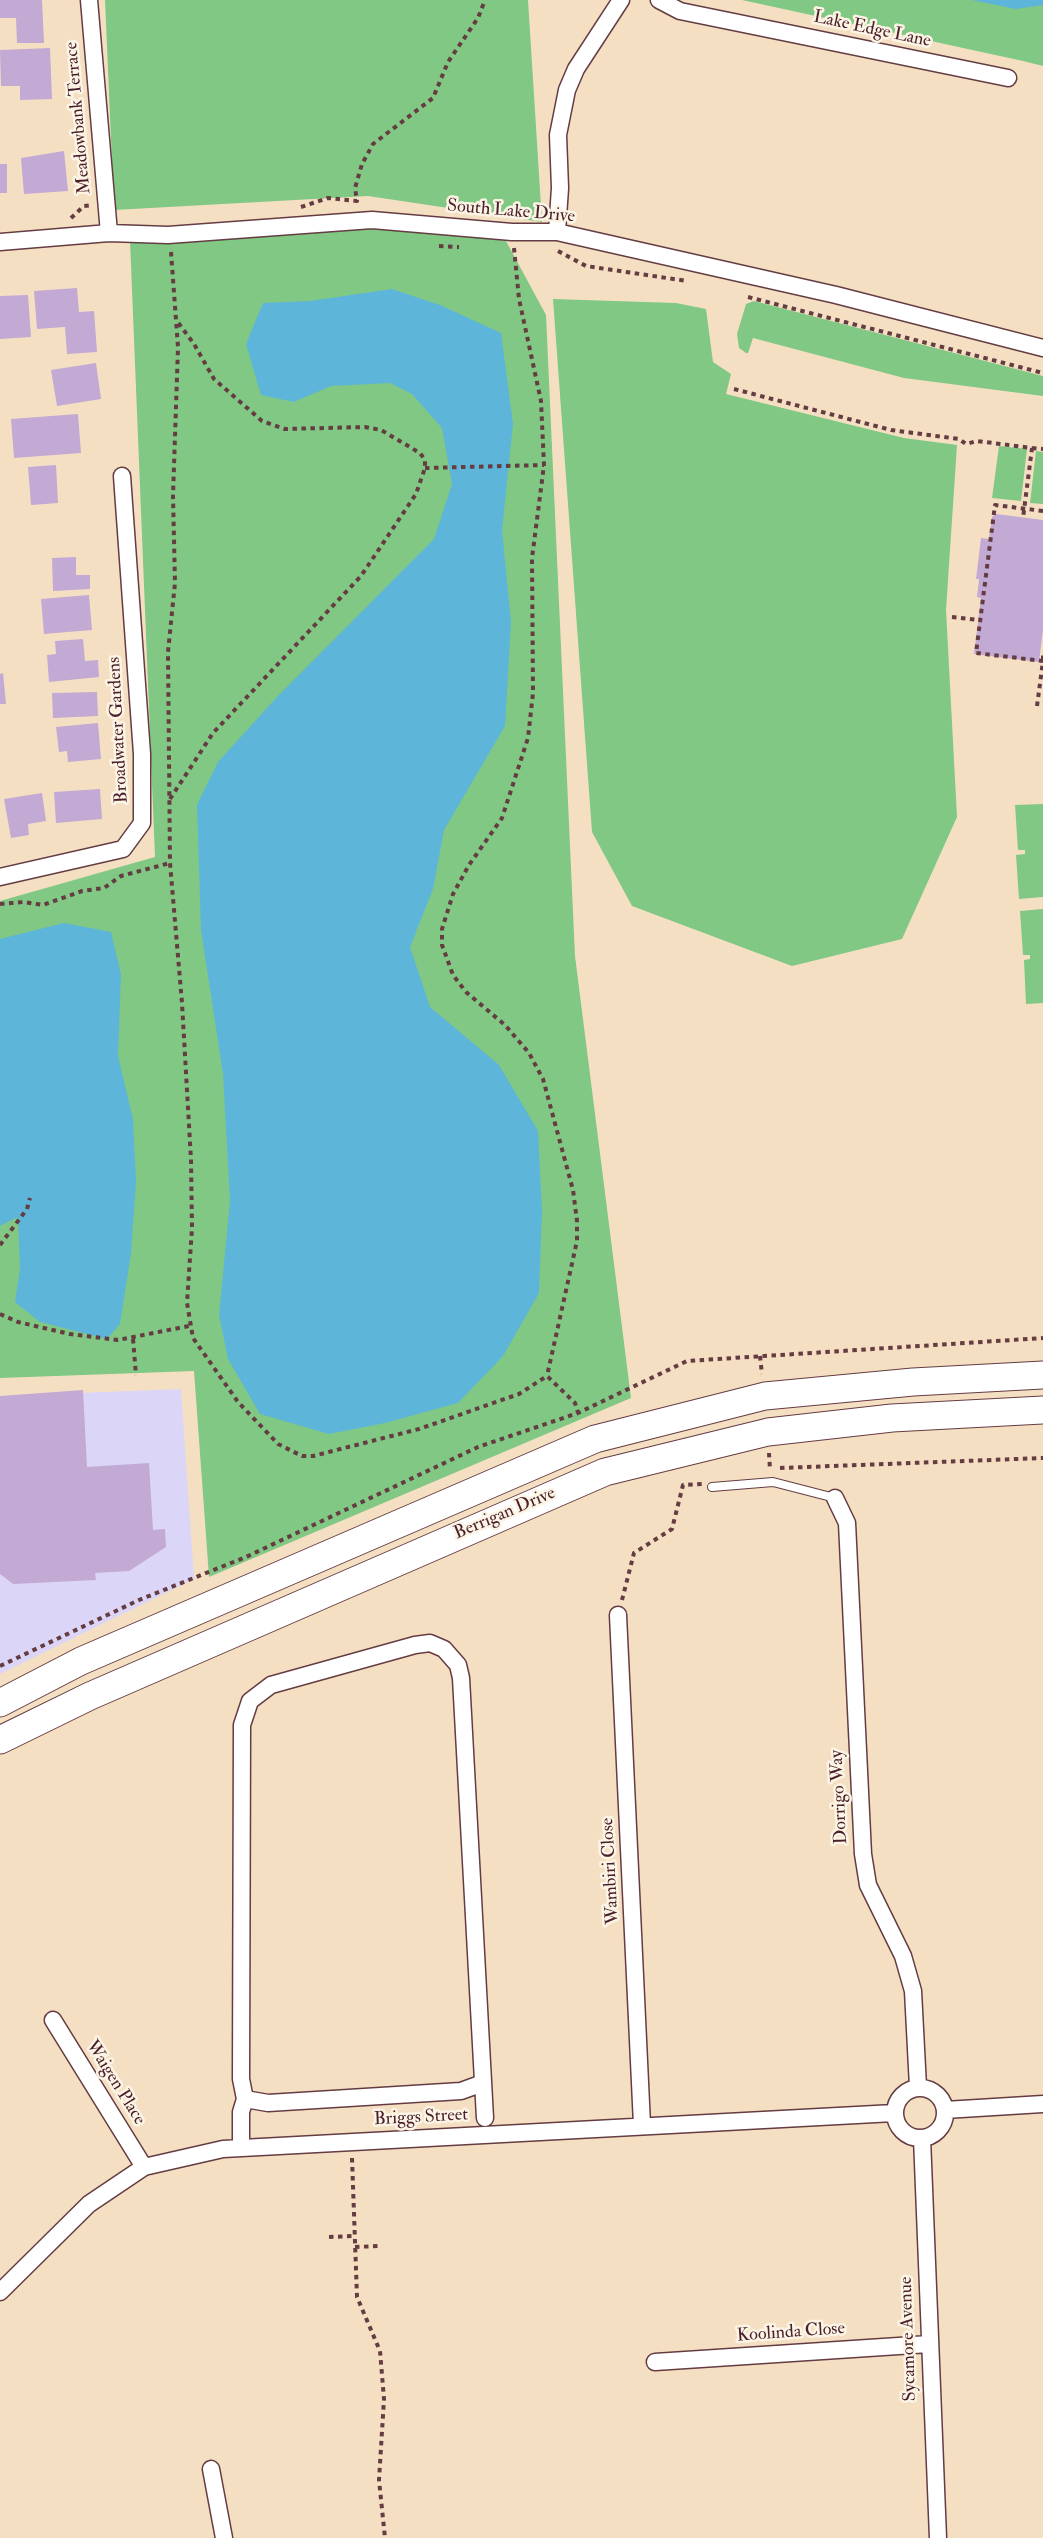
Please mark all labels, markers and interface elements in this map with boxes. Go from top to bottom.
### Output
street label: Lake Edge Lane [811,7,933,53]
street label: Meadowbank Terrace [62,41,96,195]
street label: South Lake Drive [446,196,576,228]
street label: Broadwater Gardens [104,656,134,804]
street label: Berrigan Drive [451,1483,559,1545]
street label: Dorrigo Way [827,1749,853,1845]
street label: Wambiri Close [597,1817,625,1925]
street label: Waigen Place [80,2037,150,2129]
street label: Briggs Street [373,2105,469,2131]
street label: Sycamore Avenue [896,2276,922,2402]
street label: Koolinda Close [736,2318,846,2348]

